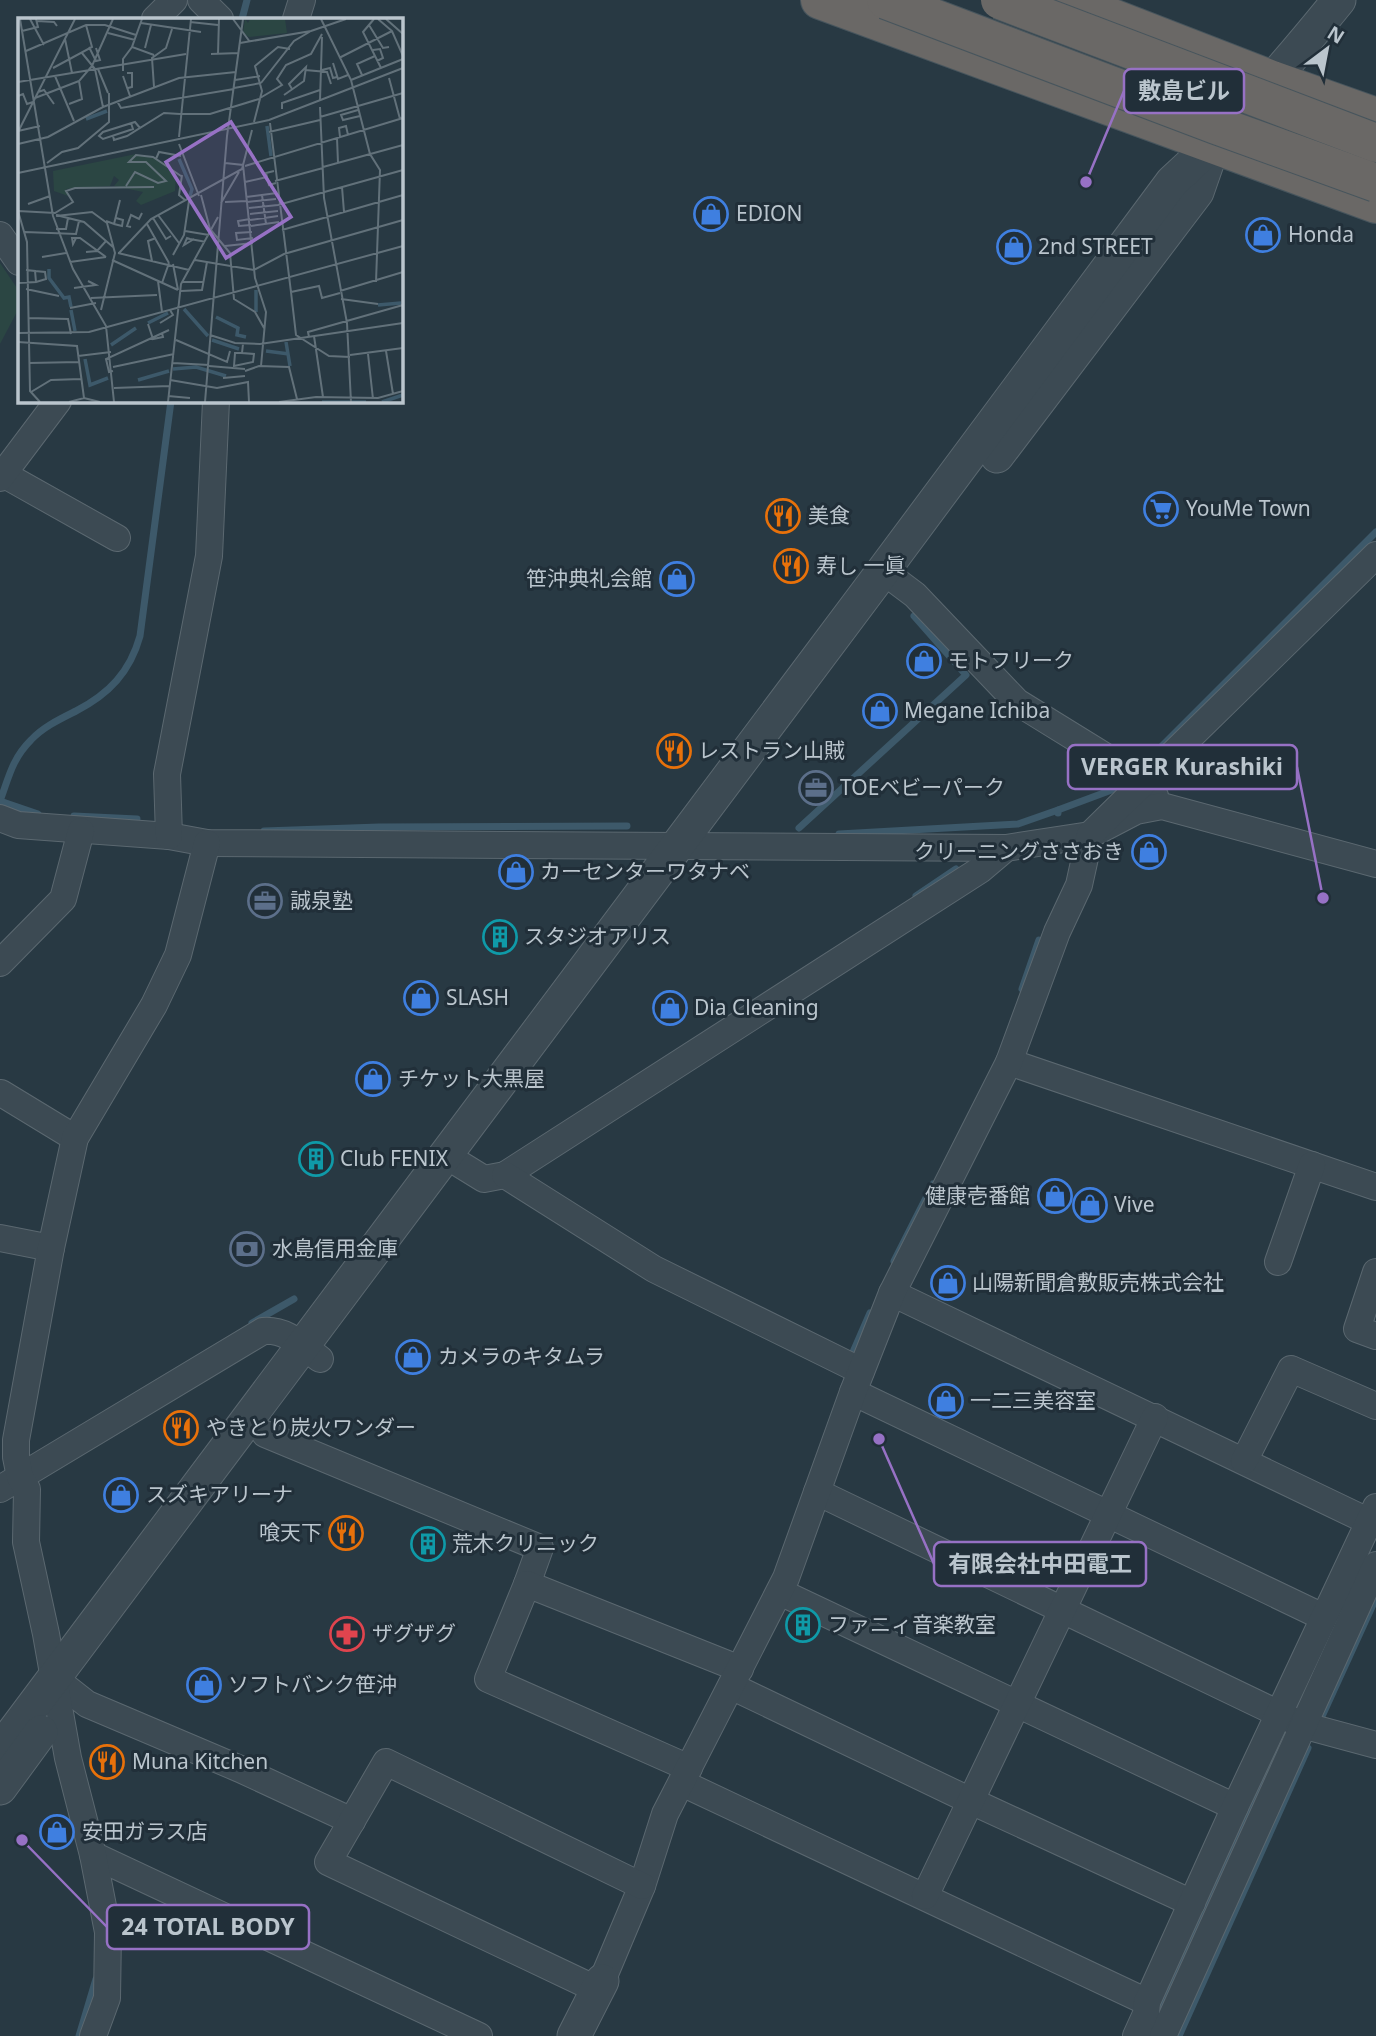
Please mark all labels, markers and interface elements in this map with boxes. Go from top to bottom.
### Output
north arrow [1292,14,1362,84]
inset map [18,18,402,402]
text: N [1323,19,1349,50]
callout: 敷島ビル [1124,69,1244,113]
text: 敷島ビル [1138,74,1230,106]
shop icon: EDION [692,195,730,233]
place label: EDION [736,199,803,227]
shop icon: Honda [1244,216,1282,254]
place label: Honda [1288,220,1354,248]
shop icon: 2nd STREET [995,228,1033,266]
place label: 2nd STREET [1038,232,1153,260]
supermarket icon: YouMe Town [1142,490,1180,528]
place label: YouMe Town [1186,494,1311,522]
restaurant icon: 美食 [764,497,802,535]
place label: 美食 [808,501,850,529]
restaurant icon: 寿し 一眞 [772,547,810,585]
place label: 寿し 一眞 [816,551,905,579]
shop icon: 笹沖典礼会館 [658,560,696,598]
place label: 笹沖典礼会館 [526,564,652,592]
shop icon: モトフリーク [905,642,943,680]
place label: モトフリーク [948,646,1074,674]
shop icon: Megane Ichiba [861,692,899,730]
place label: Megane Ichiba [904,696,1050,724]
restaurant icon: レストラン山賊 [655,732,693,770]
place label: レストラン山賊 [698,736,845,764]
callout: VERGER Kurashiki [1068,745,1297,789]
text: VERGER Kurashiki [1081,750,1283,782]
office icon: TOEベビーパーク [797,769,835,807]
place label: TOEベビーパーク [840,773,1005,801]
shop icon: クリーニングささおき [1130,833,1168,871]
place label: クリーニングささおき [914,837,1124,865]
shop icon: カーセンターワタナベ [497,853,535,891]
place label: カーセンターワタナベ [540,857,750,885]
office icon: 誠泉塾 [246,882,284,920]
place label: 誠泉塾 [290,886,353,914]
building icon: スタジオアリス [481,918,519,956]
place label: スタジオアリス [524,922,671,950]
shop icon: SLASH [402,979,440,1017]
place label: SLASH [446,983,509,1011]
shop icon: Dia Cleaning [651,989,689,1027]
place label: Dia Cleaning [694,993,819,1021]
shop icon: チケット大黒屋 [354,1060,392,1098]
place label: チケット大黒屋 [398,1064,545,1092]
building icon: Club FENIX [297,1140,335,1178]
place label: Club FENIX [340,1144,449,1172]
shop icon: 健康壱番館 [1036,1177,1074,1215]
place label: 健康壱番館 [925,1181,1030,1209]
shop icon: Vive [1071,1186,1109,1224]
place label: Vive [1114,1190,1155,1218]
bank icon: 水島信用金庫 [228,1230,266,1268]
place label: 水島信用金庫 [272,1234,398,1262]
shop icon: 山陽新聞倉敷販売株式会社 [929,1264,967,1302]
place label: 山陽新聞倉敷販売株式会社 [972,1268,1224,1296]
shop icon: カメラのキタムラ [394,1338,432,1376]
place label: カメラのキタムラ [438,1342,605,1370]
shop icon: 一二三美容室 [927,1382,965,1420]
place label: 一二三美容室 [970,1386,1096,1414]
restaurant icon: やきとり炭火ワンダー [162,1409,200,1447]
place label: やきとり炭火ワンダー [206,1413,416,1441]
shop icon: スズキアリーナ [102,1476,140,1514]
place label: スズキアリーナ [146,1480,293,1508]
restaurant icon: 喰天下 [327,1514,365,1552]
place label: 喰天下 [259,1518,322,1546]
building icon: 荒木クリニック [409,1525,447,1563]
place label: 荒木クリニック [452,1529,599,1557]
callout: 有限会社中田電工 [934,1542,1146,1586]
text: 有限会社中田電工 [948,1547,1132,1579]
building icon: ファニィ音楽教室 [784,1606,822,1644]
place label: ファニィ音楽教室 [828,1610,996,1638]
pharmacy icon: ザグザグ [328,1615,366,1653]
place label: ザグザグ [372,1619,456,1647]
shop icon: ソフトバンク笹沖 [185,1666,223,1704]
place label: ソフトバンク笹沖 [228,1670,397,1698]
restaurant icon: Muna Kitchen [88,1743,126,1781]
place label: Muna Kitchen [132,1747,268,1775]
shop icon: 安田ガラス店 [38,1813,76,1851]
place label: 安田ガラス店 [82,1817,208,1845]
callout: 24 TOTAL BODY [107,1905,309,1949]
text: 24 TOTAL BODY [121,1910,295,1942]

